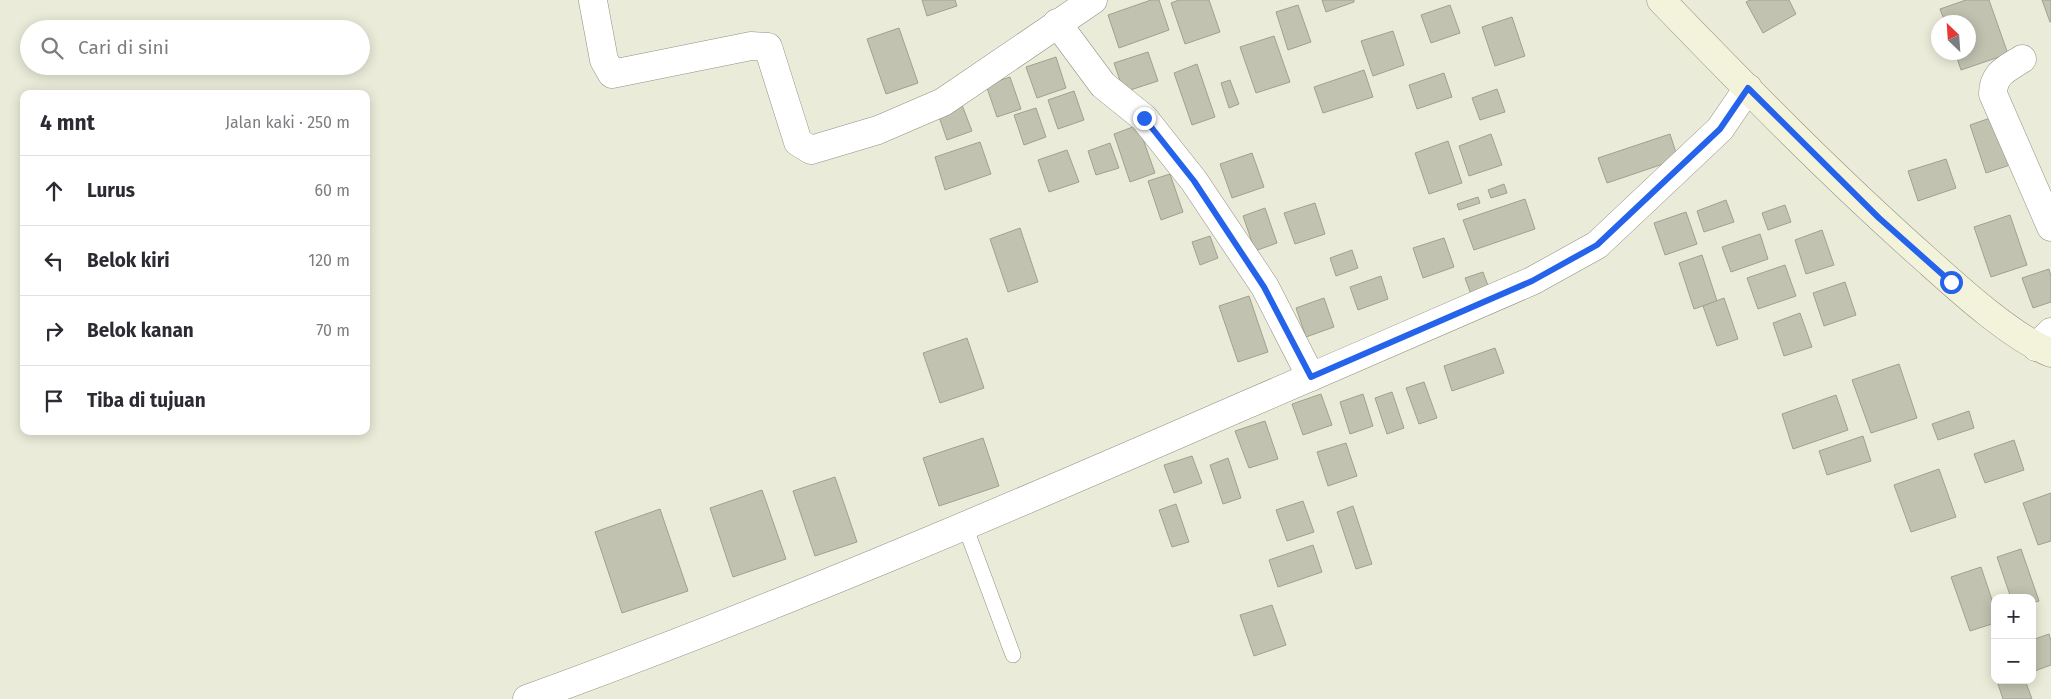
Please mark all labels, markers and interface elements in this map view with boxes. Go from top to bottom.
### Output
north arrow [1931,15,1976,60]
search box [20,20,370,75]
icon: search [38,34,66,62]
text: Cari di sini [78,36,169,59]
route end [1133,107,1156,130]
text: 4 mnt [40,110,95,136]
text: Jalan kaki · 250 m [225,113,350,132]
icon: ahead [40,177,68,205]
text: Lurus [87,179,135,202]
text: 60 m [315,181,350,200]
icon: left [40,247,68,275]
text: Belok kiri [87,249,170,272]
text: 120 m [308,251,350,270]
route start [1940,271,1963,294]
icon: right [40,317,68,345]
text: Belok kanan [87,319,194,342]
text: 70 m [316,321,350,340]
icon: arrive [40,387,68,415]
text: Tiba di tujuan [87,389,206,412]
map controls [1991,594,2036,684]
button: + [1991,594,2036,639]
button: − [1991,639,2036,684]

